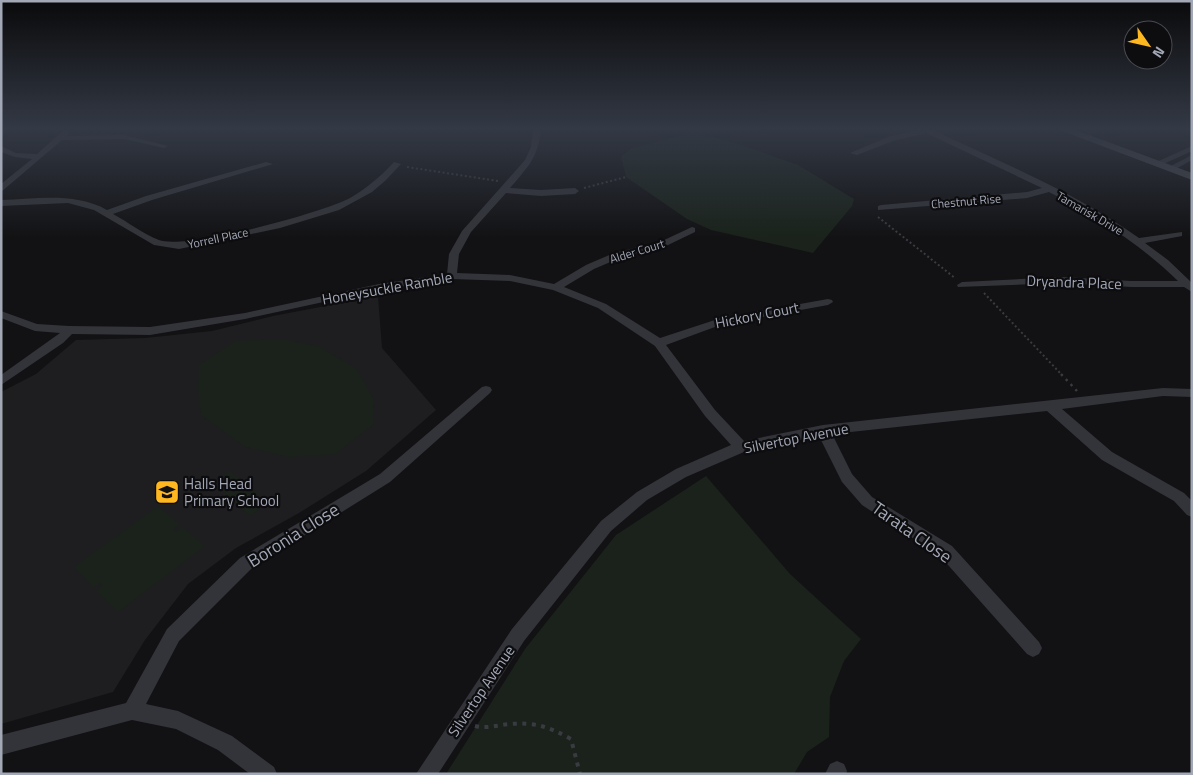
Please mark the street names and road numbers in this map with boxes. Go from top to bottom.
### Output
street label: Tamarisk Drive [1053,186,1127,240]
street label: Chestnut Rise [930,188,1002,214]
street label: Yorrell Place [186,222,250,254]
street label: Alder Court [607,233,668,268]
street label: Honeysuckle Ramble [320,265,454,311]
street label: Dryandra Place [1026,269,1122,295]
street label: Hickory Court [713,295,802,334]
street label: Silvertop Avenue [742,417,850,459]
street label: Tarata Close [866,494,958,570]
street label: Boronia Close [242,496,344,574]
street label: Silvertop Avenue [442,641,520,741]

